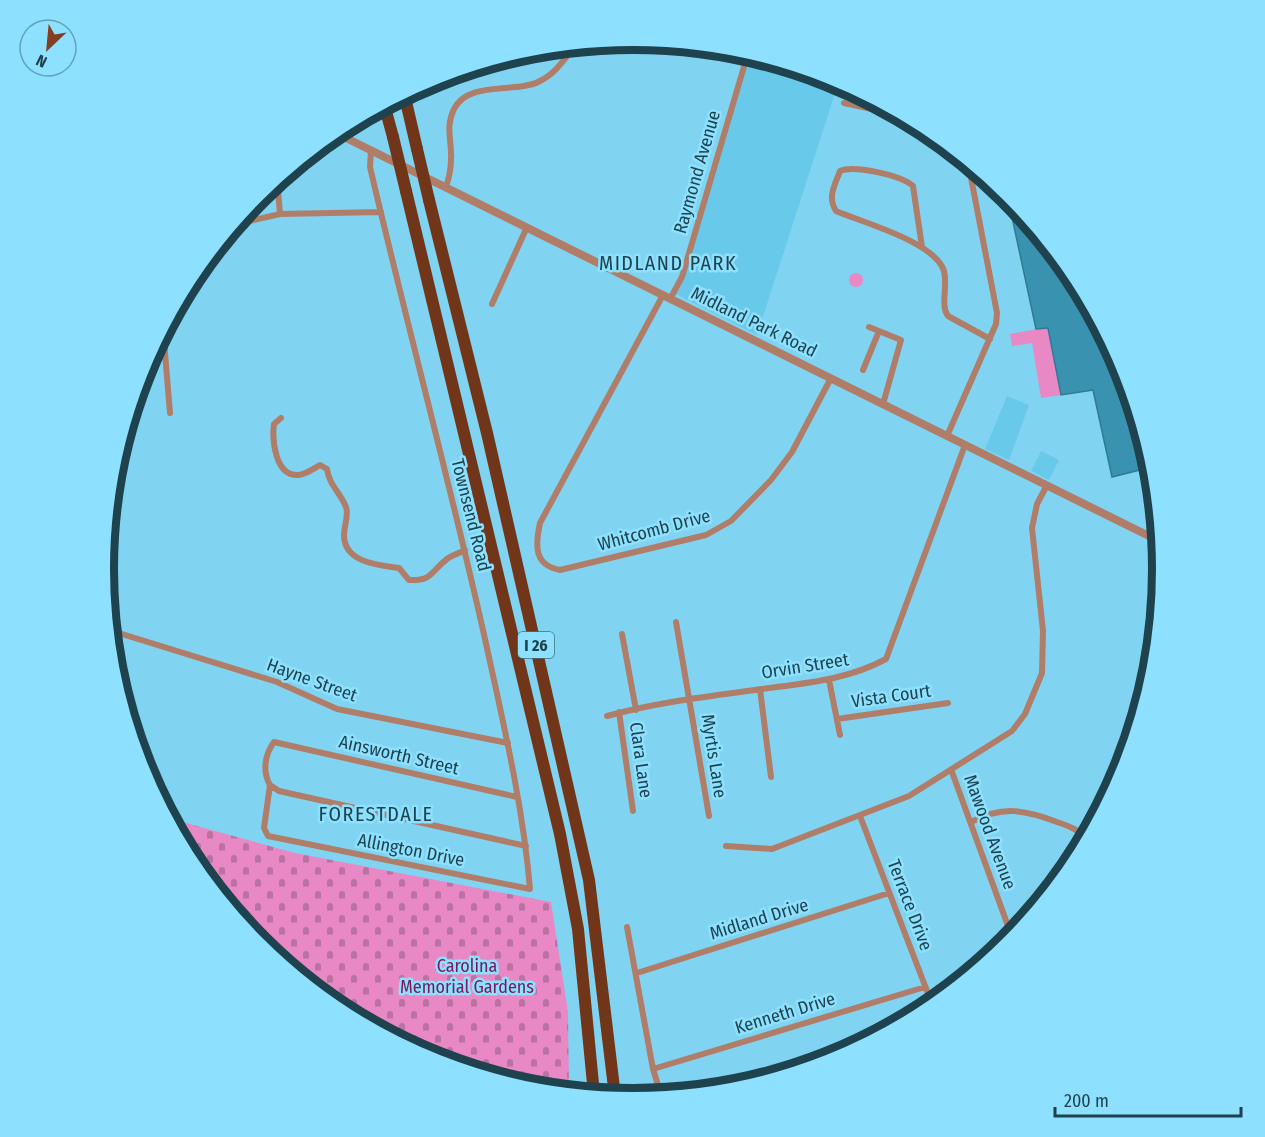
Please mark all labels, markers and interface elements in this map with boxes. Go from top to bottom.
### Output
north arrow [18,18,78,78]
text: N [33,50,50,72]
street label: Raymond Avenue [669,108,725,236]
district label: MIDLAND PARK [599,251,737,275]
street label: Midland Park Road [687,282,821,362]
street label: Townsend Road [446,456,496,574]
street label: Whitcomb Drive [595,504,713,556]
road number: I 26 [518,632,554,658]
street label: Orvin Street [760,648,850,684]
street label: Hayne Street [264,654,360,707]
street label: Vista Court [850,680,932,712]
street label: Myrtis Lane [697,713,731,800]
street label: Clara Lane [625,721,657,799]
street label: Ainsworth Street [337,731,461,780]
street label: Mawood Avenue [959,772,1021,892]
district label: FORESTDALE [319,802,433,826]
street label: Allington Drive [356,829,466,871]
street label: Terrace Drive [883,856,937,954]
street label: Midland Drive [707,894,811,944]
park label: Carolina Memorial Gardens [400,955,534,998]
street label: Kenneth Drive [732,987,838,1039]
scale bar [1055,1080,1241,1118]
text: 200 m [1064,1090,1109,1112]

